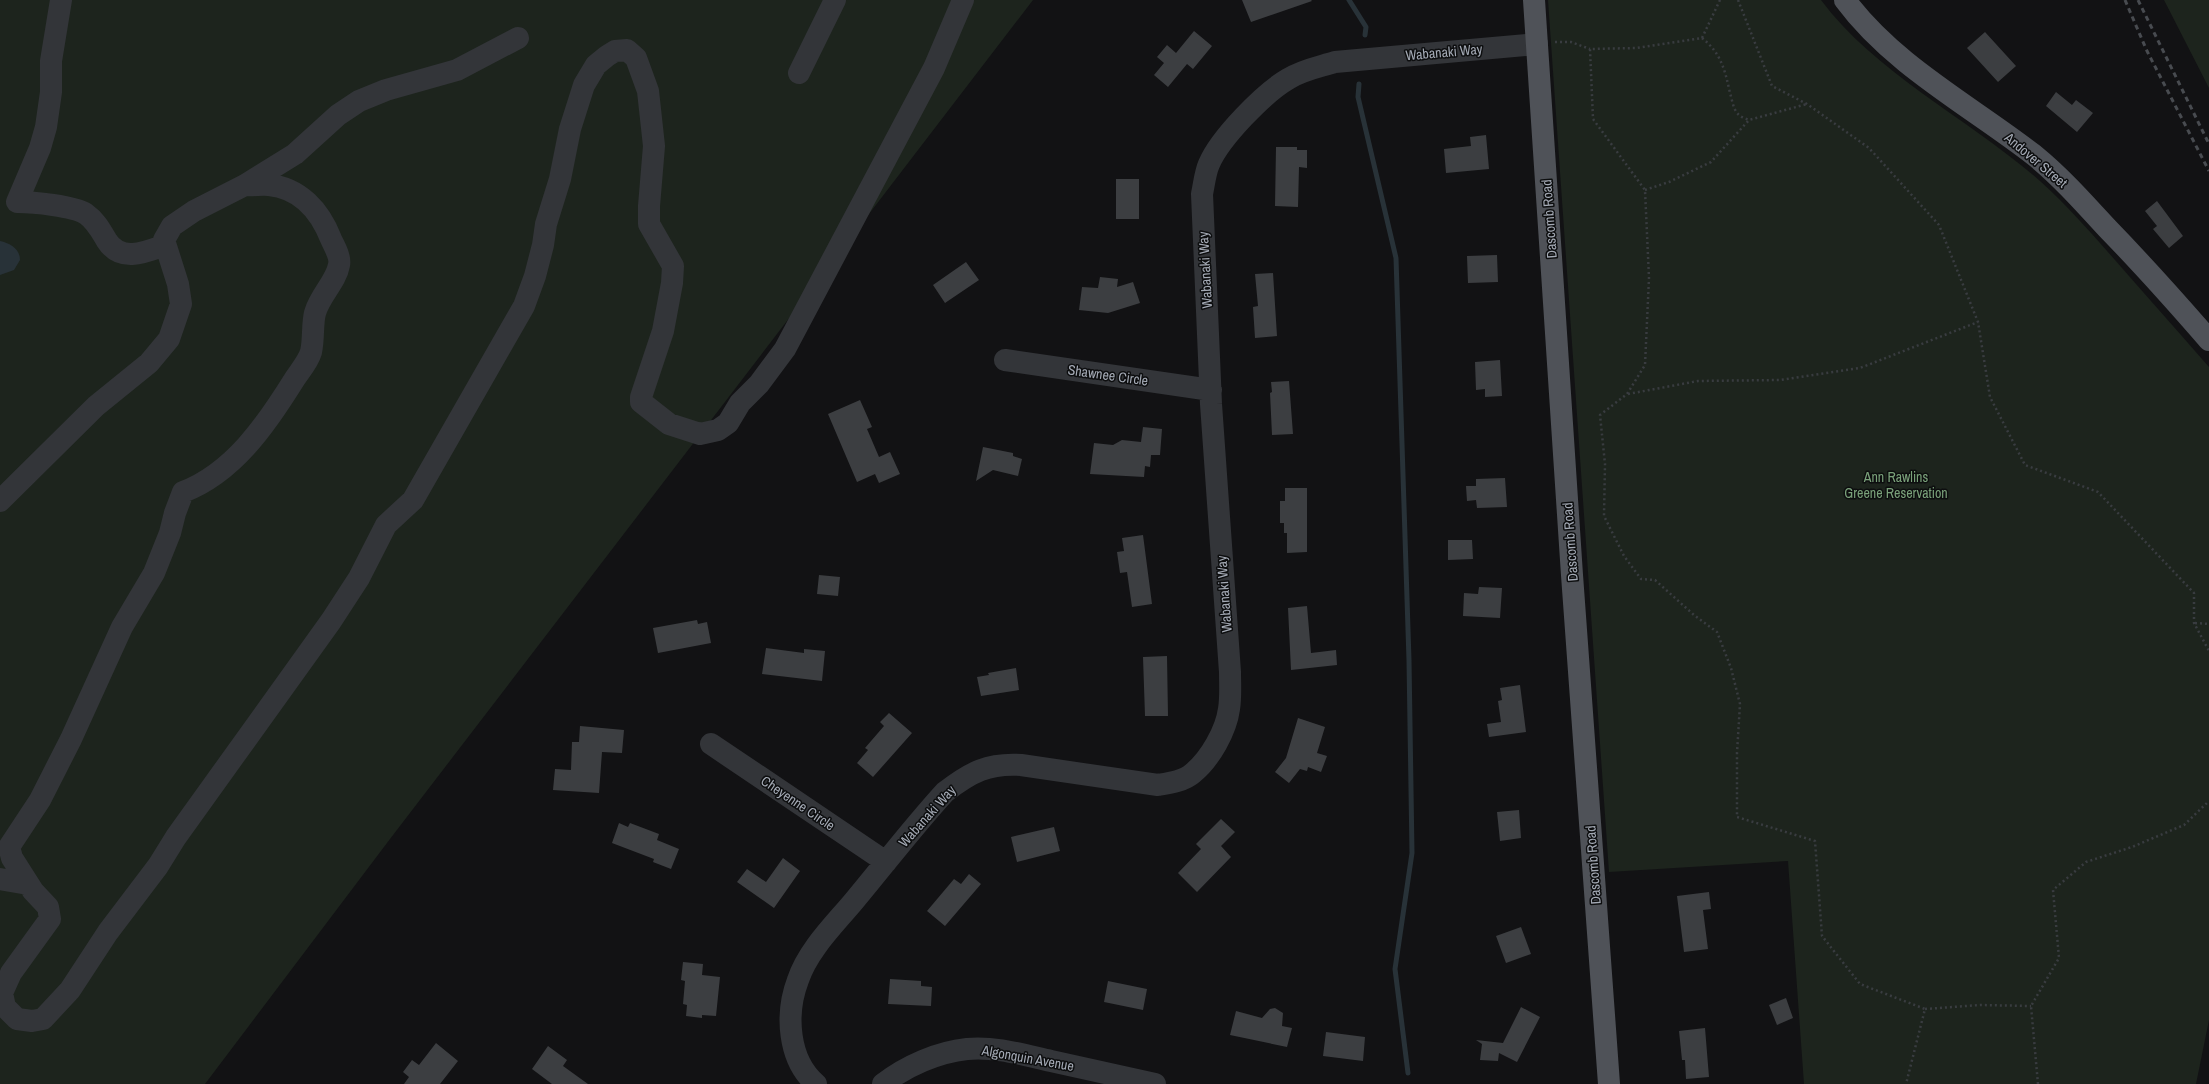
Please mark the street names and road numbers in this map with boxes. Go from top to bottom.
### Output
street label: Wabanaki Way [1405,40,1483,64]
street label: Andover Street [2000,128,2071,192]
street label: Dascomb Road [1537,179,1561,259]
street label: Wabanaki Way [1194,231,1216,309]
street label: Shawnee Circle [1067,360,1149,390]
street label: Dascomb Road [1558,502,1582,582]
street label: Wabanaki Way [1212,555,1236,633]
street label: Cheyenne Circle [758,772,838,834]
street label: Wabanaki Way [895,781,960,851]
street label: Dascomb Road [1581,825,1605,905]
street label: Algonquin Avenue [980,1041,1075,1075]

